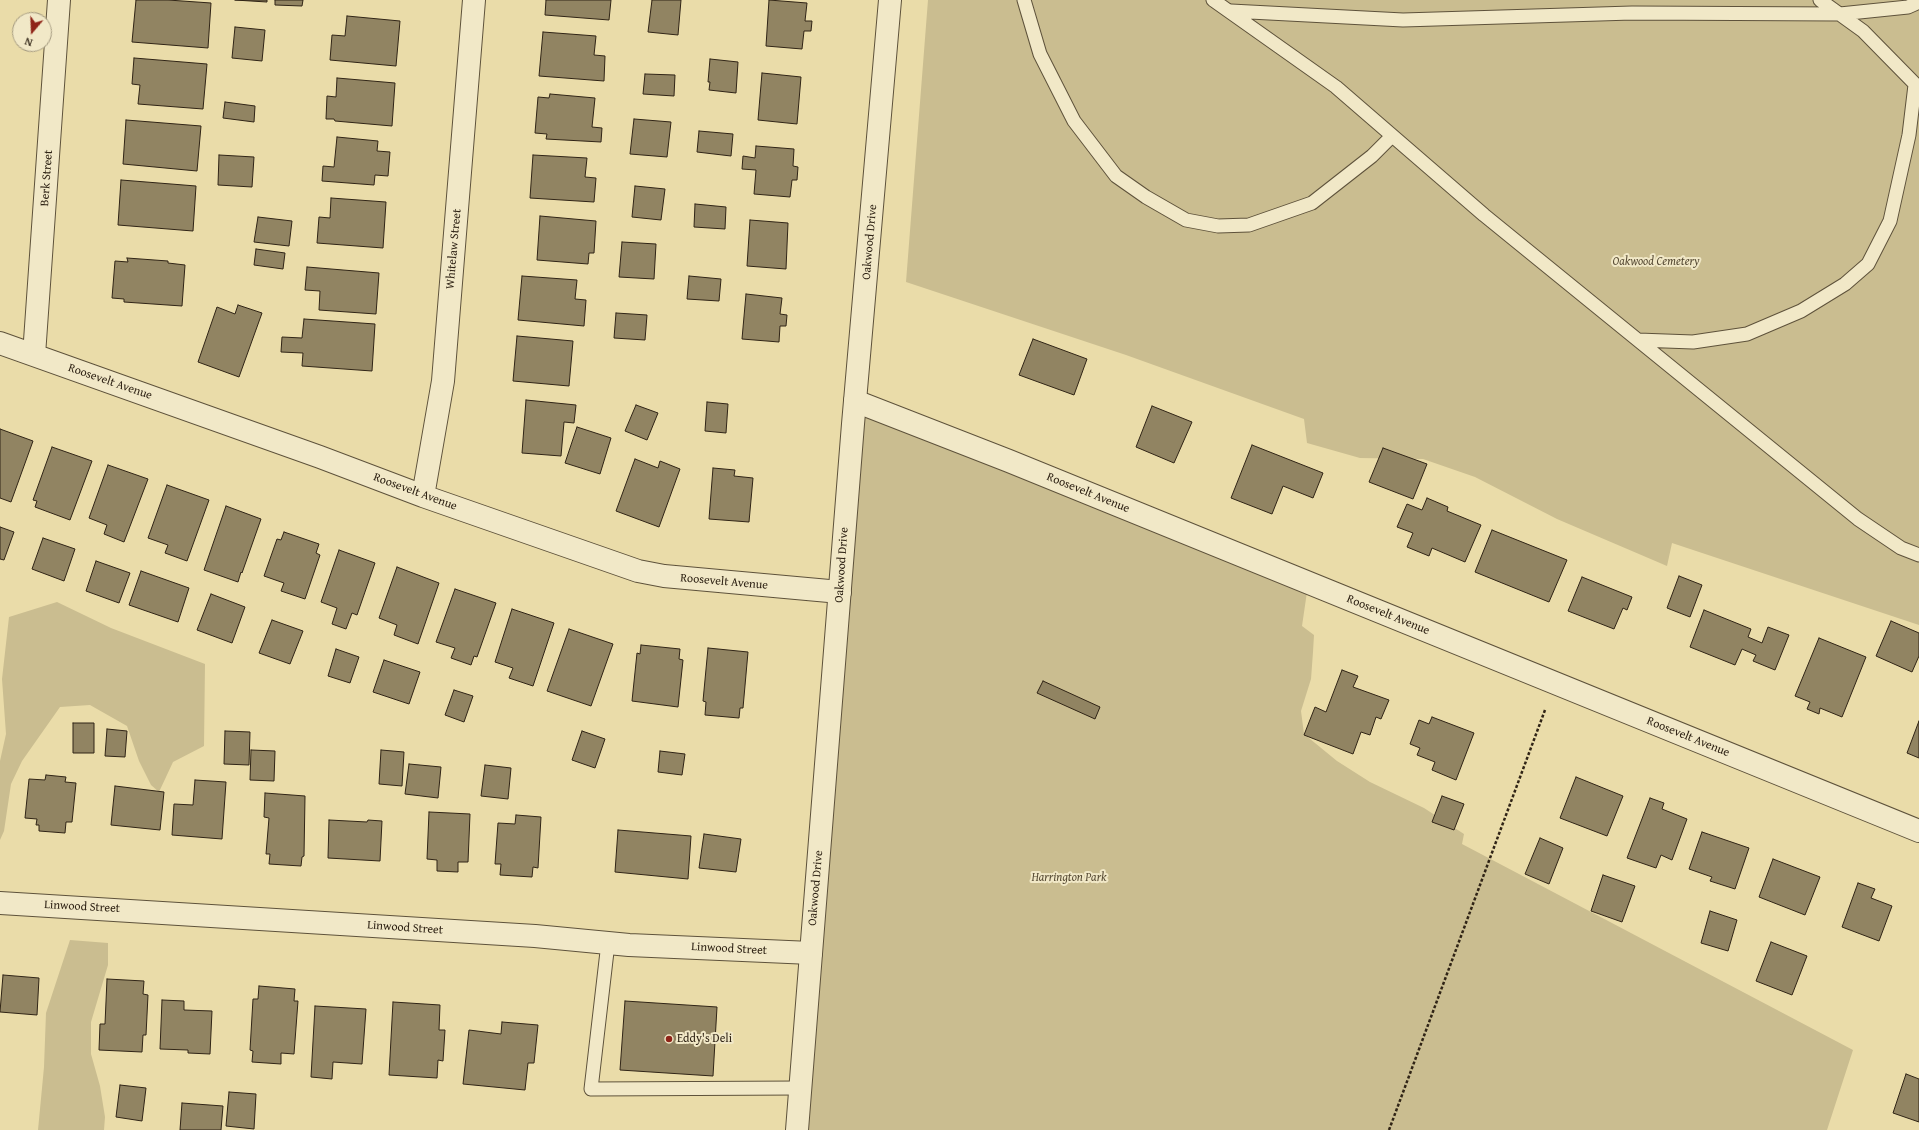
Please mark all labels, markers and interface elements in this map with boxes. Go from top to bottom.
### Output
north arrow [12,12,52,52]
text: N [22,34,35,51]
street label: Berk Street [38,149,56,207]
street label: Oakwood Drive [860,204,880,280]
street label: Whitelaw Street [443,208,465,290]
park label: Oakwood Cemetery [1613,255,1699,269]
street label: Roosevelt Avenue [66,361,154,403]
street label: Roosevelt Avenue [371,470,459,514]
street label: Roosevelt Avenue [1045,470,1131,516]
street label: Oakwood Drive [832,527,852,603]
street label: Roosevelt Avenue [680,571,768,593]
street label: Roosevelt Avenue [1345,592,1431,638]
street label: Roosevelt Avenue [1645,714,1731,760]
street label: Oakwood Drive [806,850,826,926]
park label: Harrington Park [1031,871,1107,885]
street label: Linwood Street [44,898,120,916]
street label: Linwood Street [367,918,443,938]
street label: Linwood Street [691,940,767,958]
place label: Eddy's Deli [677,1032,732,1046]
marker: Eddy's Deli [664,1034,674,1044]

